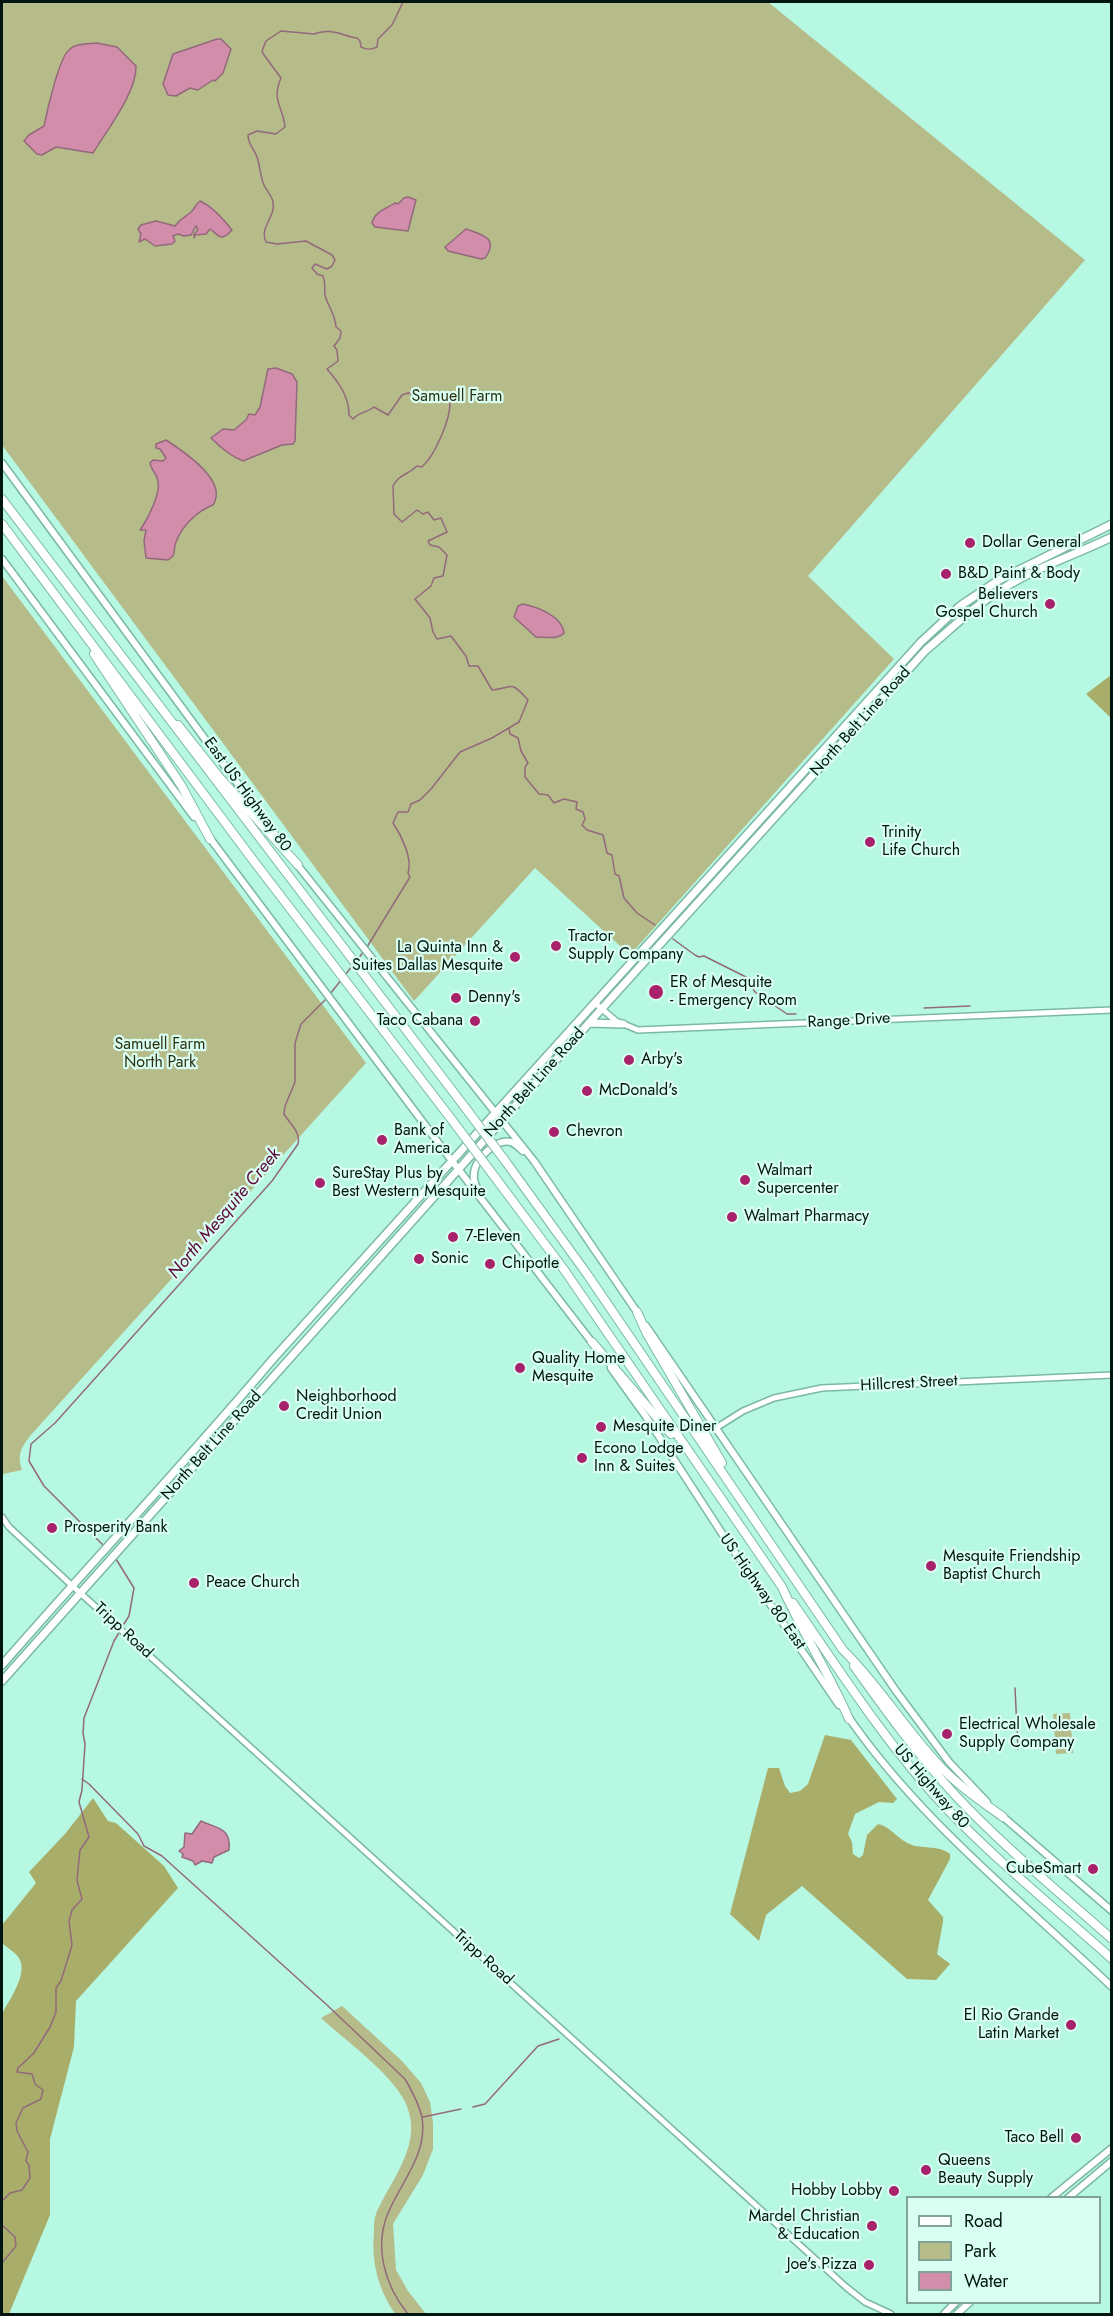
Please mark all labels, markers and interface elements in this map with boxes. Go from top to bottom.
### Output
park label: Samuell Farm [412,387,502,407]
place label: Dollar General [982,533,1081,553]
marker: Dollar General [963,536,977,550]
place label: B&D Paint & Body [958,564,1080,584]
marker: B&D Paint & Body [939,567,953,581]
place label: Believers Gospel Church [936,585,1038,623]
marker: Believers Gospel Church [1043,597,1057,611]
street label: North Belt Line Road [807,663,915,781]
street label: East US Highway 80 [199,734,295,856]
place label: Trinity Life Church [882,823,960,861]
marker: Trinity Life Church [863,835,877,849]
place label: Tractor Supply Company [568,927,683,965]
place label: La Quinta Inn & Suites Dallas Mesquite [352,938,503,976]
marker: Tractor Supply Company [549,939,563,953]
marker: La Quinta Inn & Suites Dallas Mesquite [508,950,522,964]
place label: ER of Mesquite - Emergency Room [670,973,797,1011]
marker: ER of Mesquite - Emergency Room [647,983,665,1001]
place label: Denny's [468,988,520,1008]
marker: Denny's [449,991,463,1005]
street label: Range Drive [807,1009,891,1033]
place label: Taco Cabana [377,1011,463,1031]
marker: Taco Cabana [468,1014,482,1028]
street label: North Belt Line Road [481,1024,589,1142]
park label: Samuell Farm North Park [115,1035,205,1073]
place label: Arby's [641,1050,682,1070]
marker: Arby's [622,1053,636,1067]
place label: McDonald's [599,1081,678,1101]
marker: McDonald's [580,1084,594,1098]
place label: Bank of America [394,1121,450,1159]
place label: Chevron [566,1122,623,1142]
marker: Chevron [547,1125,561,1139]
marker: Bank of America [375,1133,389,1147]
water label: North Mesquite Creek [164,1144,286,1284]
place label: Walmart Supercenter [757,1161,839,1199]
place label: SureStay Plus by Best Western Mesquite [332,1164,486,1202]
marker: Walmart Supercenter [738,1173,752,1187]
marker: SureStay Plus by Best Western Mesquite [313,1176,327,1190]
place label: Walmart Pharmacy [744,1207,869,1227]
marker: Walmart Pharmacy [725,1210,739,1224]
place label: 7-Eleven [465,1227,521,1247]
marker: 7-Eleven [446,1230,460,1244]
place label: Sonic [431,1249,469,1269]
marker: Sonic [412,1252,426,1266]
place label: Chipotle [502,1254,559,1274]
marker: Chipotle [483,1257,497,1271]
place label: Quality Home Mesquite [532,1349,625,1387]
marker: Quality Home Mesquite [513,1361,527,1375]
street label: Hillcrest Street [860,1372,958,1396]
street label: North Belt Line Road [158,1387,266,1505]
place label: Neighborhood Credit Union [296,1387,397,1425]
marker: Neighborhood Credit Union [277,1399,291,1413]
place label: Mesquite Diner [613,1417,716,1437]
marker: Mesquite Diner [594,1420,608,1434]
place label: Econo Lodge Inn & Suites [594,1439,684,1477]
marker: Econo Lodge Inn & Suites [575,1451,589,1465]
place label: Prosperity Bank [64,1518,168,1538]
marker: Prosperity Bank [45,1521,59,1535]
street label: US Highway 80 East [715,1530,809,1654]
place label: Mesquite Friendship Baptist Church [943,1547,1080,1585]
marker: Mesquite Friendship Baptist Church [924,1559,938,1573]
place label: Peace Church [206,1573,300,1593]
marker: Peace Church [187,1576,201,1590]
street label: Tripp Road [90,1599,156,1663]
place label: Electrical Wholesale Supply Company [959,1715,1096,1753]
marker: Electrical Wholesale Supply Company [940,1727,954,1741]
street label: US Highway 80 [889,1741,973,1833]
place label: CubeSmart [1006,1859,1081,1879]
marker: CubeSmart [1086,1862,1100,1876]
street label: Tripp Road [449,1926,517,1990]
place label: El Rio Grande Latin Market [964,2006,1059,2044]
marker: El Rio Grande Latin Market [1064,2018,1078,2032]
place label: Taco Bell [1005,2128,1064,2148]
marker: Taco Bell [1069,2131,1083,2145]
place label: Queens Beauty Supply [938,2151,1033,2189]
marker: Queens Beauty Supply [919,2163,933,2177]
place label: Hobby Lobby [791,2181,882,2201]
marker: Hobby Lobby [887,2184,901,2198]
legend [906,2196,1101,2304]
place label: Mardel Christian & Education [748,2207,860,2245]
text: Road [964,2208,1003,2234]
marker: Mardel Christian & Education [865,2219,879,2233]
text: Park [964,2238,996,2264]
place label: Joe's Pizza [787,2255,857,2275]
marker: Joe's Pizza [862,2258,876,2272]
text: Water [964,2268,1008,2294]

